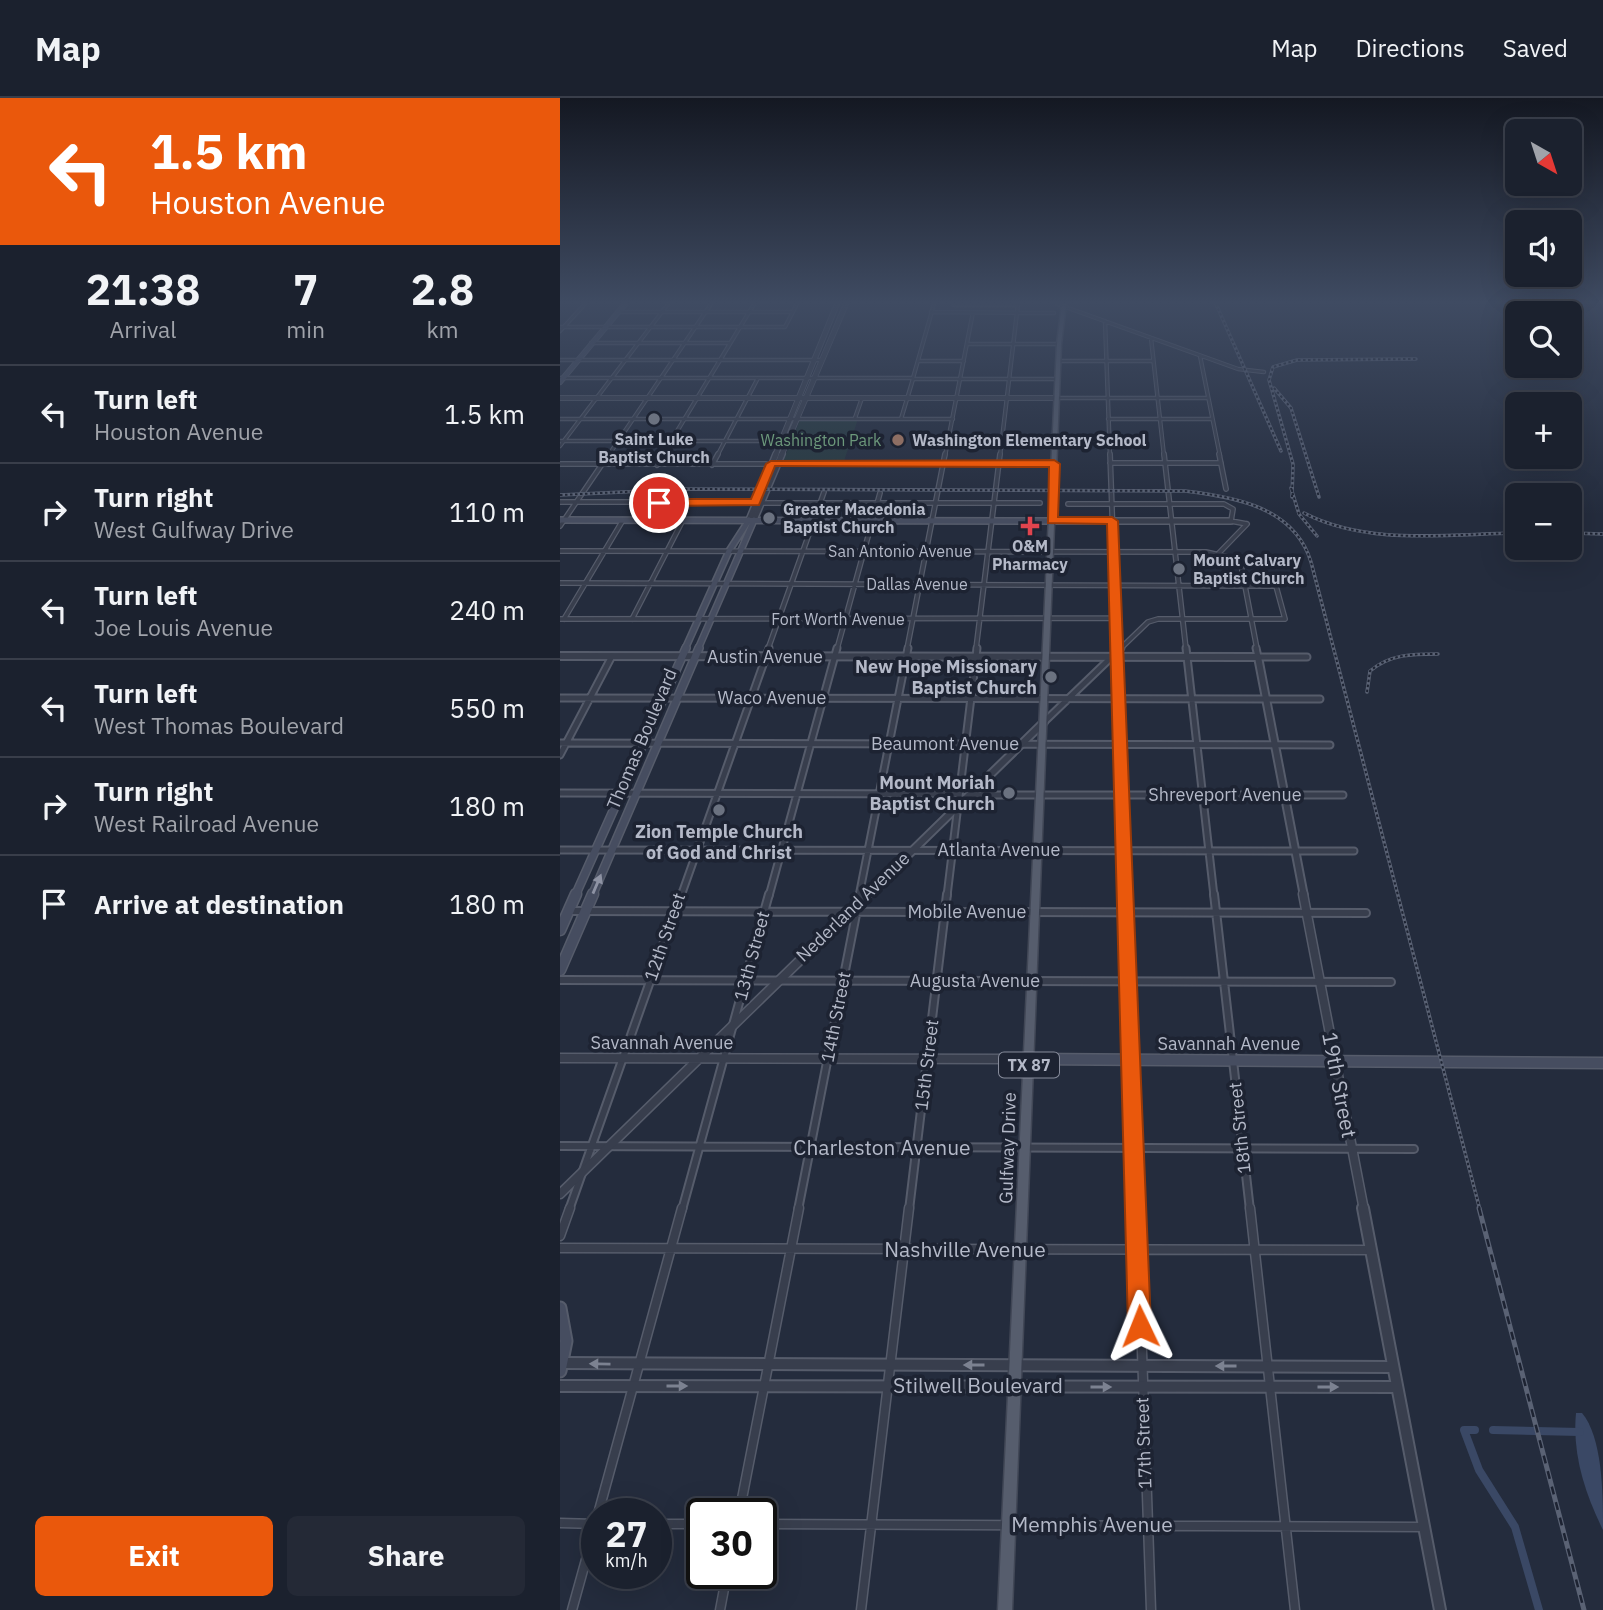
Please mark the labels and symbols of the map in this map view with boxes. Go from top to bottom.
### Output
north arrow [1505,119,1582,196]
marker: Saint Luke Baptist Church [646,411,662,427]
place label: Saint Luke Baptist Church [598,429,710,467]
park label: Washington Park [761,430,882,450]
place label: Washington Elementary School [912,430,1146,450]
marker: Washington Elementary School [890,432,906,448]
pin [629,473,689,533]
place label: Greater Macedonia Baptist Church [783,499,926,537]
marker: Greater Macedonia Baptist Church [761,510,777,526]
marker: O&M Pharmacy [1022,518,1038,534]
place label: O&M Pharmacy [992,536,1068,574]
street label: San Antonio Avenue [828,541,972,561]
place label: Mount Calvary Baptist Church [1193,550,1305,588]
marker: Mount Calvary Baptist Church [1171,561,1187,577]
street label: Dallas Avenue [866,574,968,594]
street label: Fort Worth Avenue [771,609,905,629]
street label: Austin Avenue [707,645,823,668]
place label: New Hope Missionary Baptist Church [855,655,1037,699]
street label: Thomas Boulevard [601,665,682,813]
marker: New Hope Missionary Baptist Church [1043,669,1059,685]
street label: Waco Avenue [718,686,827,709]
street label: Beaumont Avenue [871,732,1019,755]
place label: Mount Moriah Baptist Church [869,771,995,815]
street label: Shreveport Avenue [1148,783,1302,806]
marker: Mount Moriah Baptist Church [1001,785,1017,801]
marker: Zion Temple Church of God and Christ [711,802,727,818]
place label: Zion Temple Church of God and Christ [635,820,803,864]
street label: Atlanta Avenue [938,838,1061,861]
street label: Nederland Avenue [791,847,914,967]
one-way arrow [592,874,603,895]
street label: 12th Street [639,890,690,984]
street label: Mobile Avenue [908,900,1026,923]
street label: 13th Street [729,909,775,1003]
street label: Augusta Avenue [910,969,1040,992]
street label: 14th Street [815,970,856,1064]
street label: 15th Street [909,1018,944,1112]
street label: 19th Street [1316,1030,1364,1140]
street label: Savannah Avenue [591,1031,734,1054]
street label: Savannah Avenue [1158,1032,1301,1055]
road number: TX 87 [999,1052,1059,1077]
street label: 18th Street [1223,1081,1256,1175]
street label: Gulfway Drive [994,1092,1021,1204]
street label: Charleston Avenue [793,1133,971,1161]
street label: Nashville Avenue [884,1235,1046,1263]
position arrow [1103,1289,1177,1363]
one-way arrow [588,1358,610,1369]
one-way arrow [963,1359,985,1371]
one-way arrow [1215,1360,1237,1372]
street label: Stilwell Boulevard [893,1371,1063,1399]
one-way arrow [666,1380,688,1392]
one-way arrow [1090,1381,1112,1392]
one-way arrow [1317,1381,1339,1393]
street label: 17th Street [1130,1397,1157,1489]
speed limit sign: 30 [686,1498,777,1589]
street label: Memphis Avenue [1011,1510,1173,1538]

